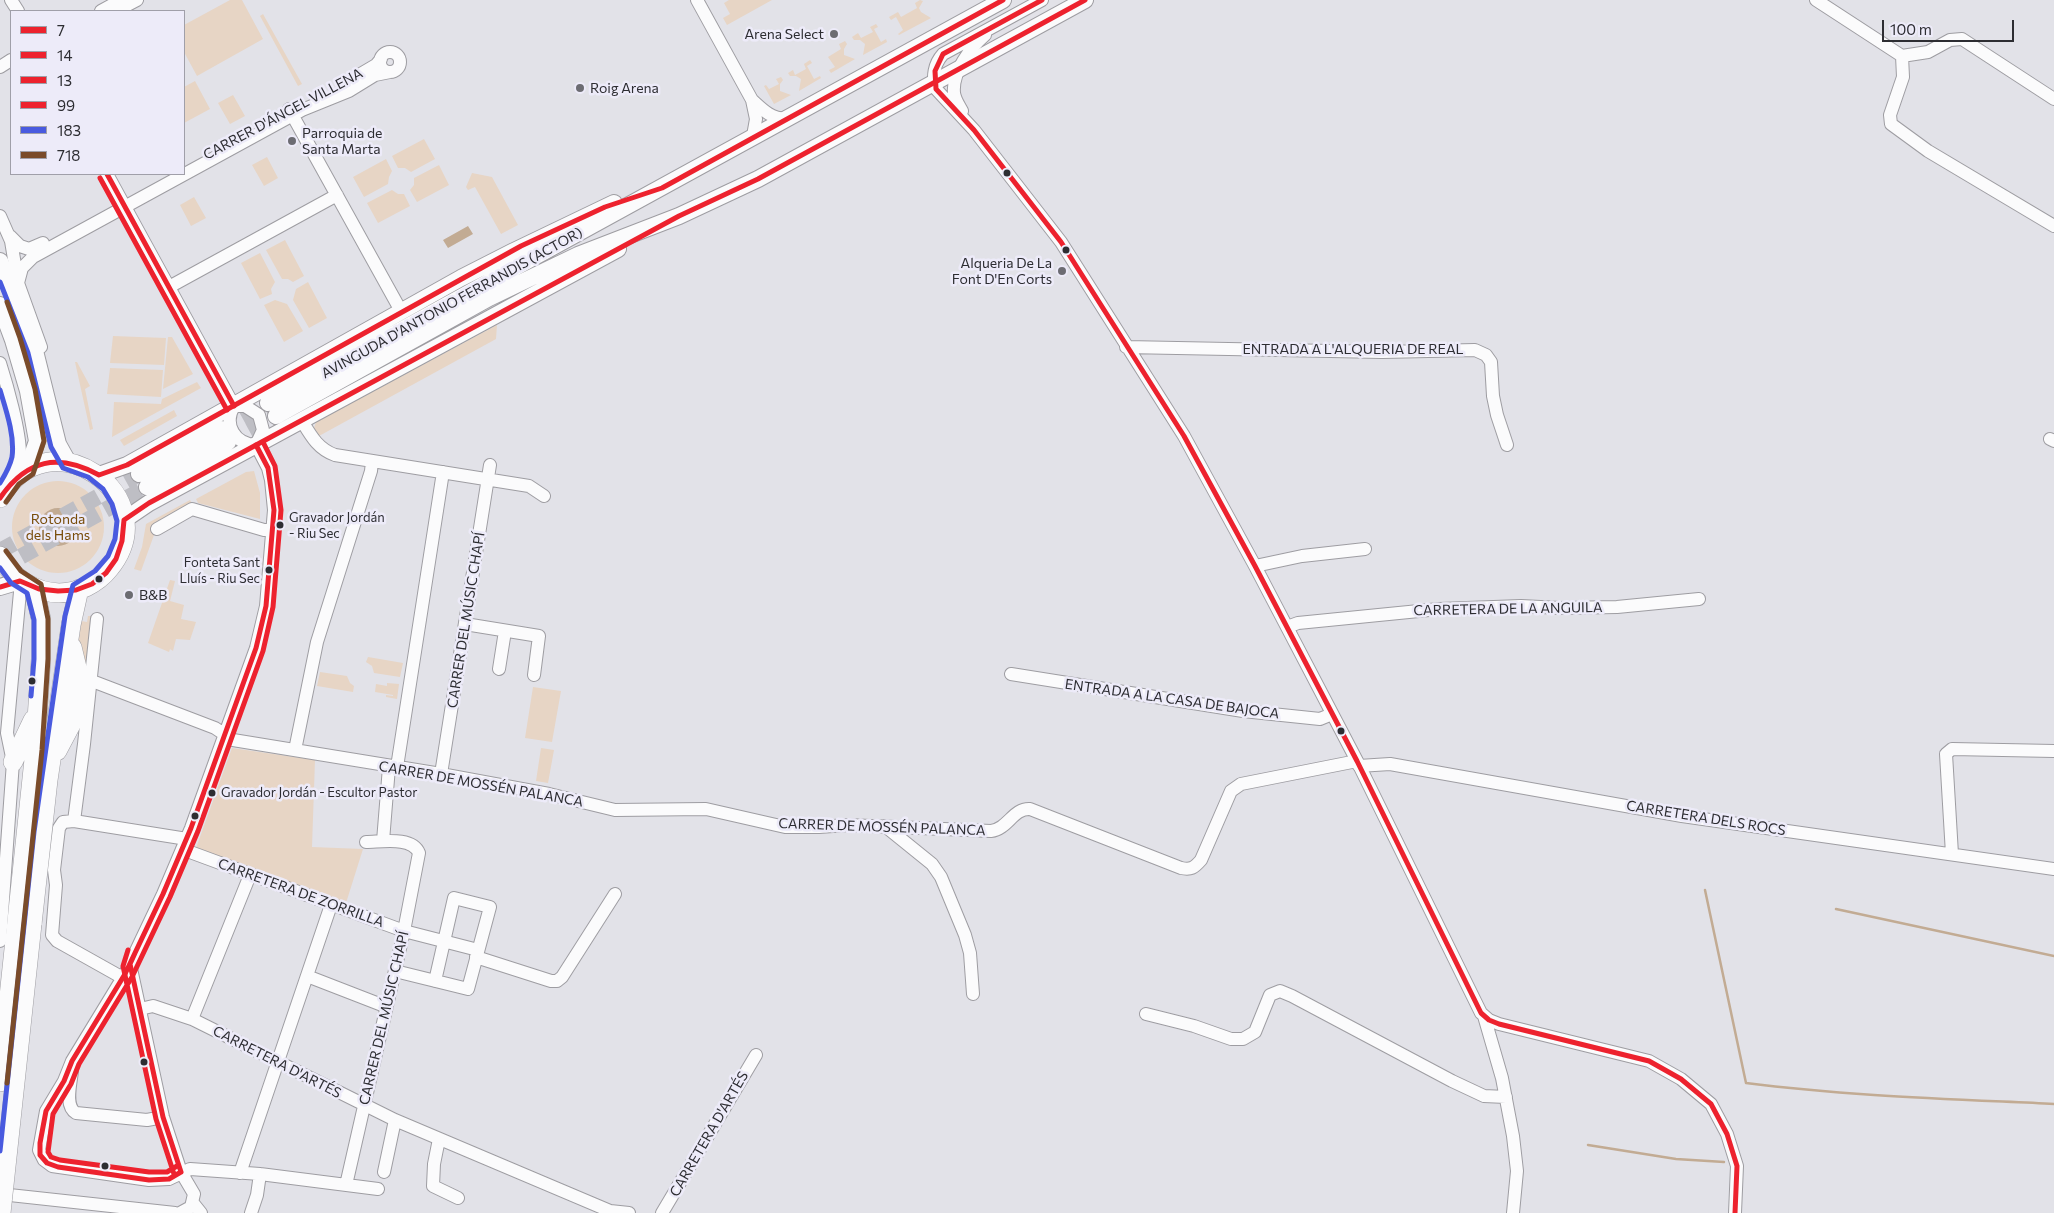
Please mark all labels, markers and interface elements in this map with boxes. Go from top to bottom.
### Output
legend [10,10,185,175]
scale bar [1884,10,2016,42]
text: 100 m [1890,20,1932,38]
text: 7 [57,21,65,39]
place label: Arena Select [744,26,824,42]
marker: Arena Select [828,28,840,40]
text: 14 [57,46,72,64]
street label: CARRER D'ÁNGEL VILLENA [200,65,366,163]
text: 13 [57,71,72,89]
place label: Roig Arena [590,80,659,96]
marker: Roig Arena [574,82,586,94]
text: 99 [57,96,75,114]
text: 183 [57,121,81,139]
place label: Parroquia de Santa Marta [302,125,382,158]
marker: Parroquia de Santa Marta [286,135,298,147]
text: 718 [57,146,80,164]
unlabelled marker [1002,168,1012,178]
street label: AVINGUDA D'ANTONIO FERRANDIS (ACTOR) [319,224,585,382]
unlabelled marker [1061,245,1071,255]
place label: Alqueria De La Font D'En Corts [952,255,1052,288]
marker: Alqueria De La Font D'En Corts [1056,265,1068,277]
street label: ENTRADA A L'ALQUERIA DE REAL [1242,341,1464,357]
place label: Gravador Jordán - Riu Sec [289,510,385,541]
park label: Rotonda dels Hams [26,511,90,544]
marker: Gravador Jordán - Riu Sec [275,520,285,530]
street label: CARRER DEL MÚSIC CHAPÍ [444,531,488,709]
place label: Fonteta Sant Lluís - Riu Sec [180,555,260,586]
marker: Fonteta Sant Lluís - Riu Sec [264,565,274,575]
unlabelled marker [94,574,104,584]
place label: B&B [139,587,167,603]
marker: B&B [123,589,135,601]
street label: CARRETERA DE LA ANGUILA [1413,599,1603,619]
unlabelled marker [27,676,37,686]
street label: ENTRADA A LA CASA DE BAJOCA [1064,676,1280,722]
unlabelled marker [1336,726,1346,736]
street label: CARRER DE MOSSÉN PALANCA [377,758,585,810]
place label: Gravador Jordán - Escultor Pastor [221,785,418,801]
marker: Gravador Jordán - Escultor Pastor [207,788,217,798]
street label: CARRETERA DELS ROCS [1625,797,1787,839]
unlabelled marker [190,811,200,821]
street label: CARRER DE MOSSÉN PALANCA [778,815,986,839]
street label: CARRETERA DE ZORRILLA [216,855,386,931]
street label: CARRER DEL MÚSIC CHAPÍ [356,929,412,1107]
street label: CARRETERA D'ARTÉS [210,1022,344,1102]
unlabelled marker [139,1057,149,1067]
street label: CARRETERA D'ARTÉS [666,1068,752,1200]
unlabelled marker [100,1161,110,1171]

